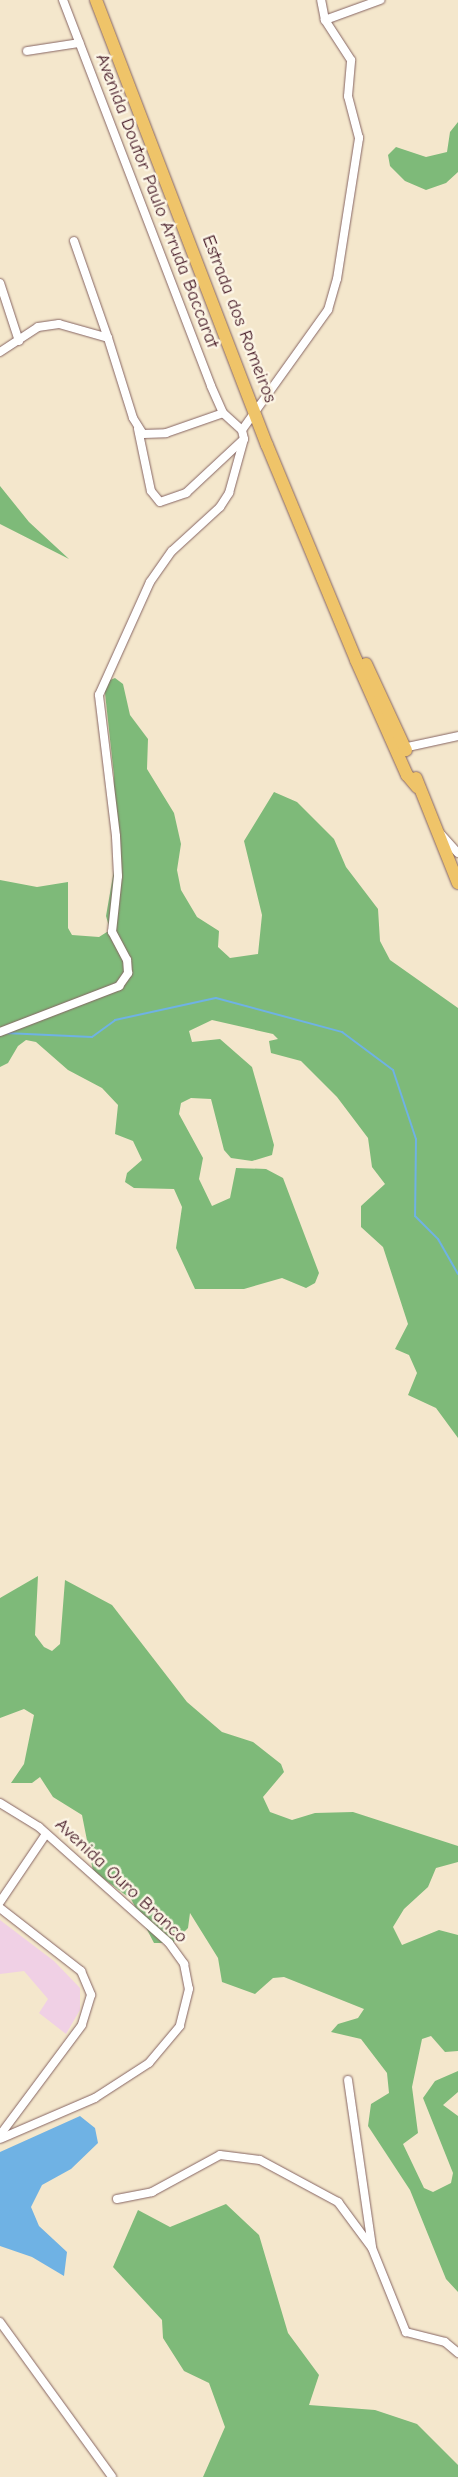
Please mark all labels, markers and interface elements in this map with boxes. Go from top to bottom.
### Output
street label: Avenida Doutor Paulo Arruda Baccarat [90,50,224,352]
street label: Estrada dos Romeiros [196,232,282,406]
street label: Avenida Ouro Branco [50,1814,192,1948]

